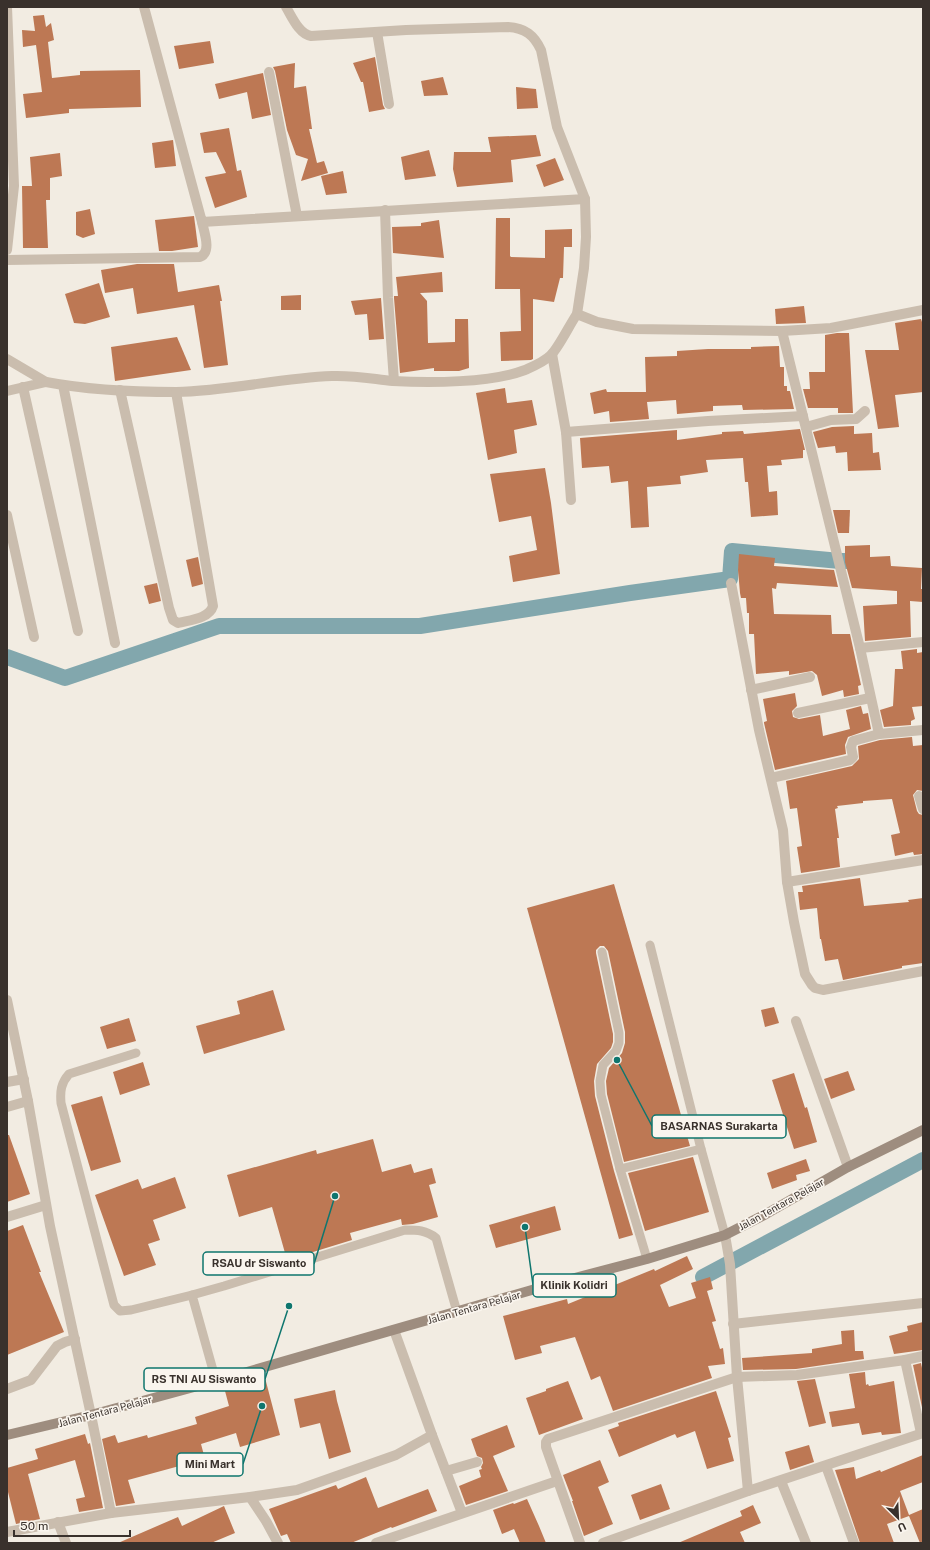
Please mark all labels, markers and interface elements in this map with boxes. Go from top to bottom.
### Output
callout: BASARNAS Surakarta [652,1115,786,1138]
text: BASARNAS Surakarta [660,1120,778,1132]
street label: Jalan Tentara Pelajar [736,1175,826,1233]
callout: RSAU dr Siswanto [203,1252,314,1275]
text: RSAU dr Siswanto [212,1257,306,1269]
callout: Klinik Kolidri [533,1274,616,1297]
text: Klinik Kolidri [540,1279,608,1291]
street label: Jalan Tentara Pelajar [426,1288,522,1326]
callout: RS TNI AU Siswanto [144,1368,265,1391]
text: RS TNI AU Siswanto [152,1373,256,1385]
street label: Jalan Tentara Pelajar [57,1393,153,1429]
callout: Mini Mart [177,1453,243,1476]
text: Mini Mart [185,1458,236,1470]
north arrow [878,1498,918,1538]
scale bar [14,1512,130,1538]
text: 50 m [20,1519,48,1533]
text: U [896,1520,908,1534]

